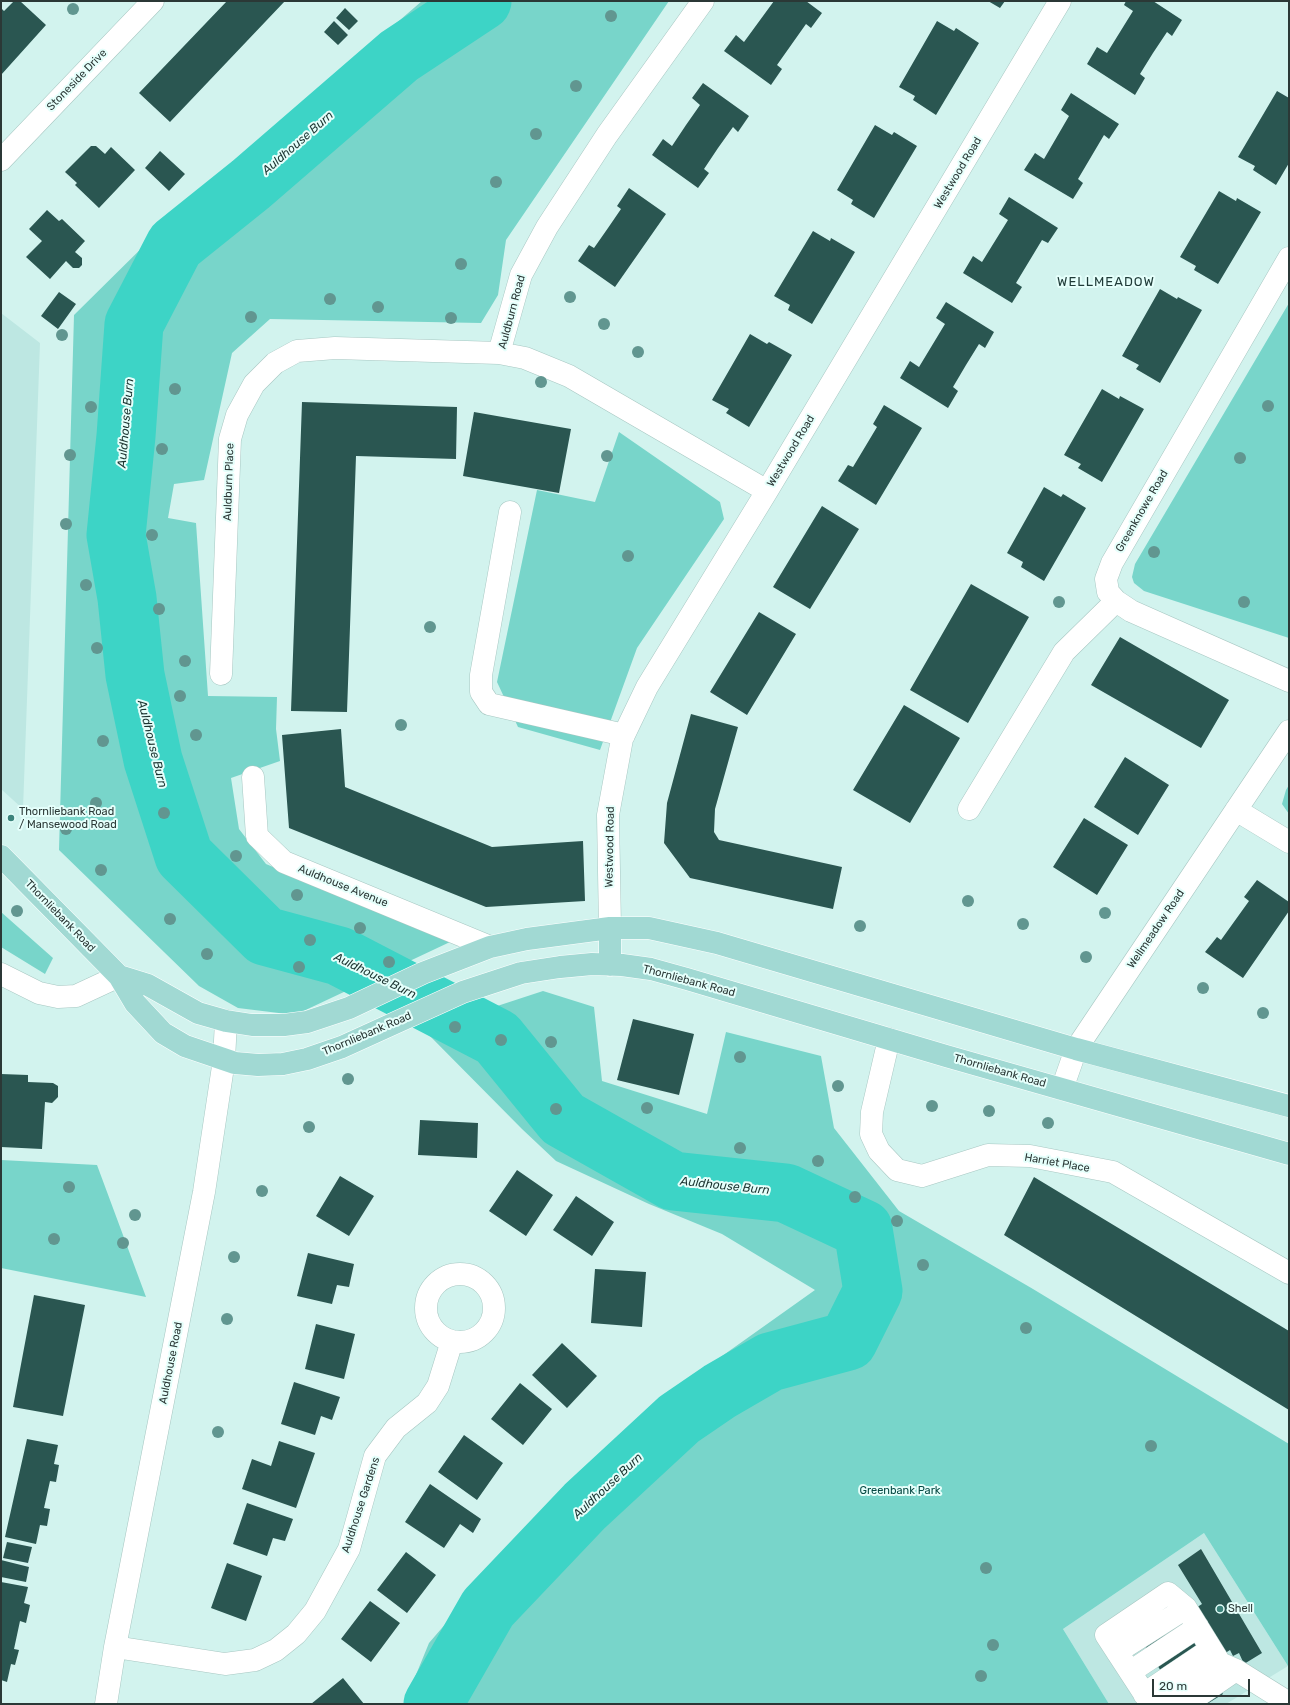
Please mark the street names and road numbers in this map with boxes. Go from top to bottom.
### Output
street label: Stoneside Drive [44,46,110,114]
street label: Westwood Road [931,135,985,211]
street label: Auldburn Road [496,274,528,350]
street label: Westwood Road [764,413,818,489]
street label: Auldburn Place [221,443,237,521]
street label: Greenknowe Road [1113,468,1171,554]
street label: Westwood Road [603,806,617,888]
street label: Auldhouse Avenue [296,862,390,910]
street label: Thornliebank Road [22,877,98,955]
street label: Wellmeadow Road [1125,887,1187,971]
street label: Thornliebank Road [641,962,737,1000]
street label: Thornliebank Road [321,1009,413,1059]
street label: Thornliebank Road [952,1052,1048,1090]
street label: Harriet Place [1023,1151,1091,1175]
street label: Auldhouse Road [157,1321,185,1405]
street label: Auldhouse Gardens [339,1455,383,1555]

